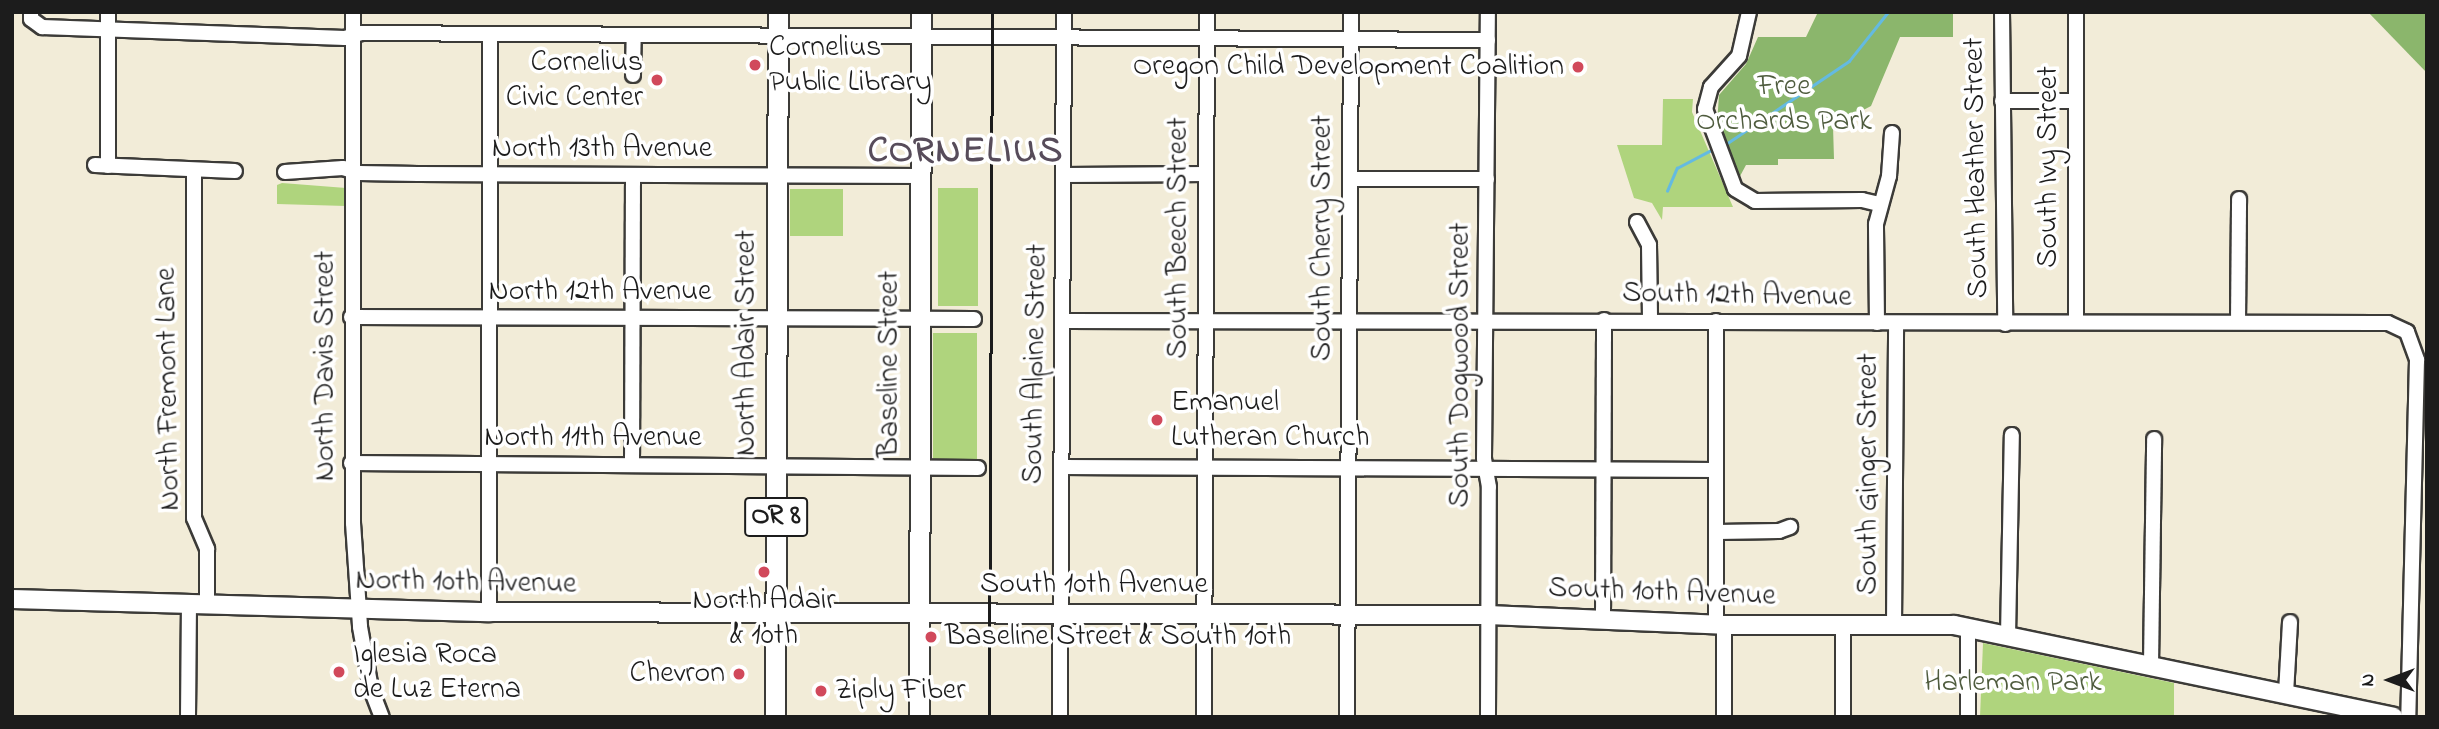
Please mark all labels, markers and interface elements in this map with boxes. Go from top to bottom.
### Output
place label: Cornelius Public Library [769,30,932,100]
street label: South Heather Street [1957,37,1997,299]
place label: Cornelius Civic Center [506,45,643,116]
place label: Oregon Child Development Coalition [1133,49,1564,85]
marker: Cornelius Public Library [747,57,763,73]
marker: Oregon Child Development Coalition [1570,59,1586,75]
street label: South Ivy Street [2031,66,2067,268]
park label: Free Orchards Park [1696,69,1872,140]
marker: Cornelius Civic Center [649,72,665,88]
street label: South Cherry Street [1305,115,1341,361]
street label: South Beech Street [1161,117,1197,359]
district label: CORNELIUS [869,130,1063,174]
street label: North 13th Avenue [492,131,712,167]
street label: South Dogwood Street [1443,222,1479,508]
street label: North Adair Street [729,230,765,456]
street label: South Alpine Street [1016,244,1056,484]
street label: North Davis Street [308,251,344,481]
street label: North Fremont Lane [149,267,189,511]
street label: Baseline Street [872,271,908,457]
street label: North 12th Avenue [489,274,711,310]
street label: South 12th Avenue [1622,276,1852,316]
street label: South Ginger Street [1851,353,1887,595]
place label: Emanuel Lutheran Church [1171,385,1369,456]
marker: Emanuel Lutheran Church [1149,412,1165,428]
street label: North 11th Avenue [484,420,702,456]
road number: OR 8 [743,492,809,542]
street label: North 10th Avenue [355,563,577,603]
marker: North Adair & 10th [756,564,772,580]
street label: South 10th Avenue [980,567,1208,603]
street label: South 10th Avenue [1548,571,1776,615]
place label: North Adair & 10th [692,583,836,654]
place label: Baseline Street & South 10th [945,619,1291,655]
marker: Baseline Street & South 10th [923,629,939,645]
place label: Iglesia Roca de Luz Eterna [353,637,521,708]
north arrow [2355,645,2425,715]
place label: Chevron [630,656,725,692]
marker: Iglesia Roca de Luz Eterna [331,664,347,680]
park label: Harleman Park [1924,665,2102,701]
marker: Chevron [731,666,747,682]
place label: Ziply Fiber [835,673,965,709]
text: N [2355,674,2382,686]
marker: Ziply Fiber [813,683,829,699]

